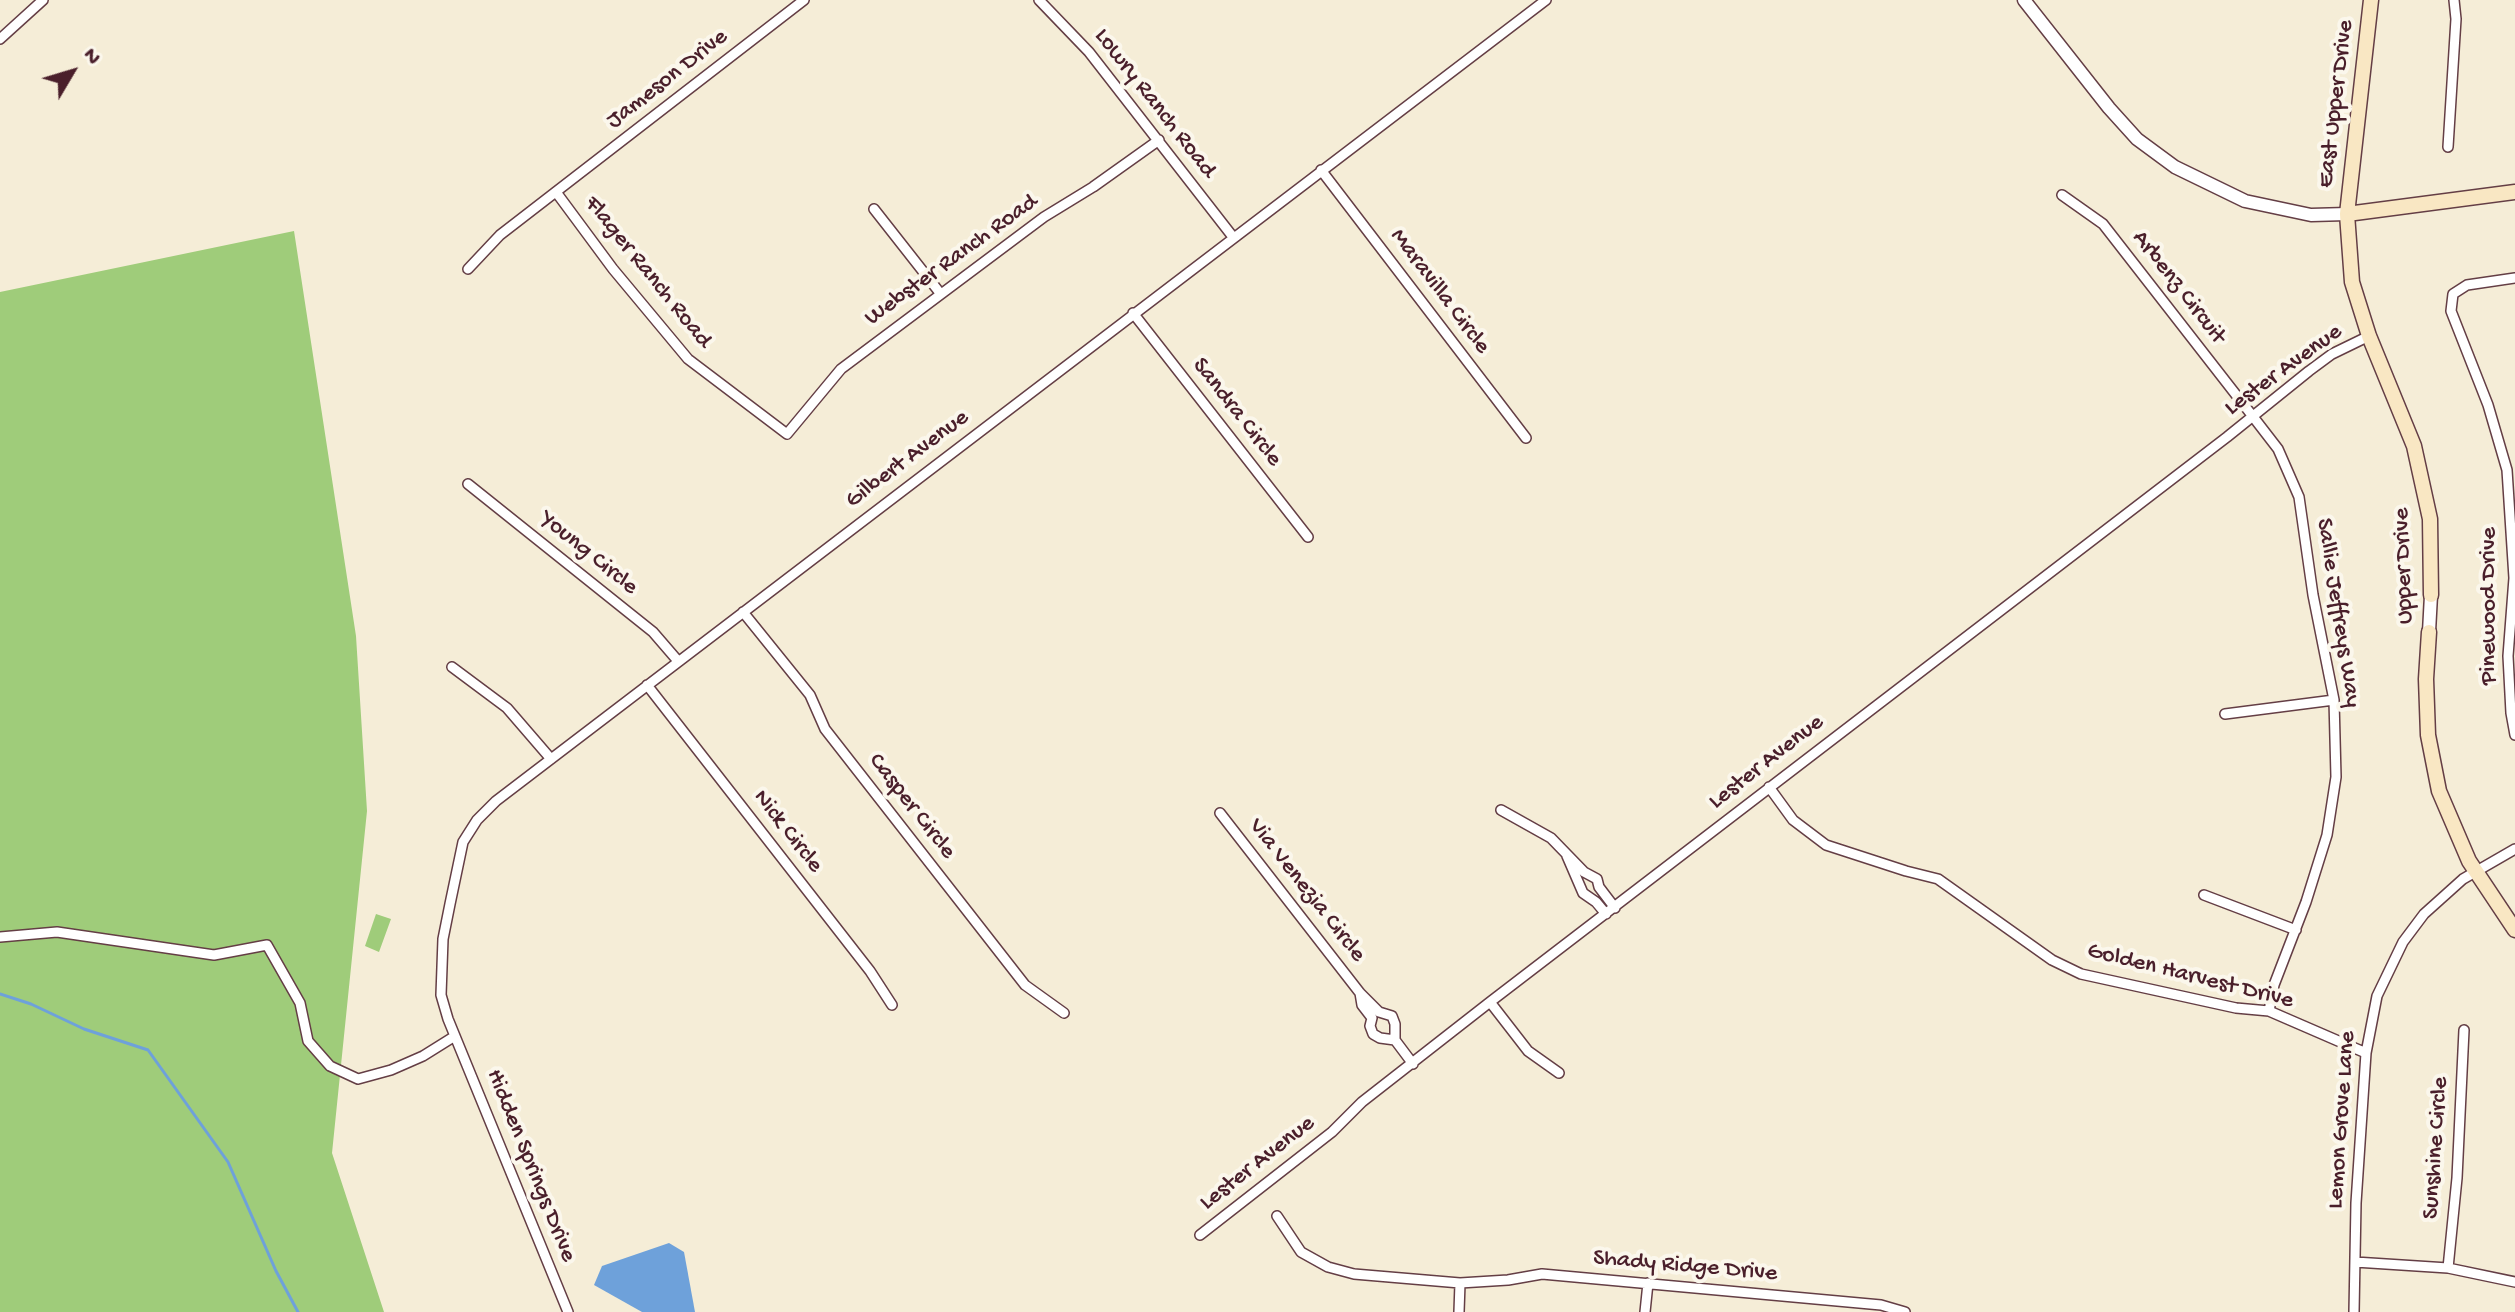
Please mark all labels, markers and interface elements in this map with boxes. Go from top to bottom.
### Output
street label: East Upper Drive [2312,18,2362,190]
street label: Lowry Ranch Road [1087,23,1221,185]
street label: Jameson Drive [602,24,734,136]
north arrow [32,32,112,112]
text: N [76,44,106,71]
street label: Webster Ranch Road [860,188,1044,334]
street label: Flager Ranch Road [577,191,717,355]
street label: Maravilla Circle [1382,224,1496,360]
street label: Arbenz Circuit [2125,225,2231,351]
street label: Lester Avenue [2219,319,2349,423]
street label: Sandra Circle [1185,353,1287,473]
street label: Gilbert Avenue [841,404,975,516]
street label: Young Circle [533,506,643,602]
street label: Upper Drive [2389,507,2421,625]
street label: Sallie Jeffreys Way [2308,516,2366,710]
street label: Pinewood Drive [2476,527,2504,685]
street label: Lester Avenue [1704,709,1830,817]
street label: Casper Circle [861,748,961,866]
street label: Nick Circle [746,785,828,879]
street label: Via Venezia Circle [1241,813,1371,969]
street label: Golden Harvest Drive [2084,937,2296,1017]
street label: Lemon Grove Lane [2322,1030,2364,1210]
street label: Hidden Springs Drive [478,1066,582,1266]
street label: Sunshine Circle [2418,1076,2456,1220]
street label: Lester Avenue [1195,1110,1321,1218]
street label: Shady Ridge Drive [1592,1245,1778,1289]

